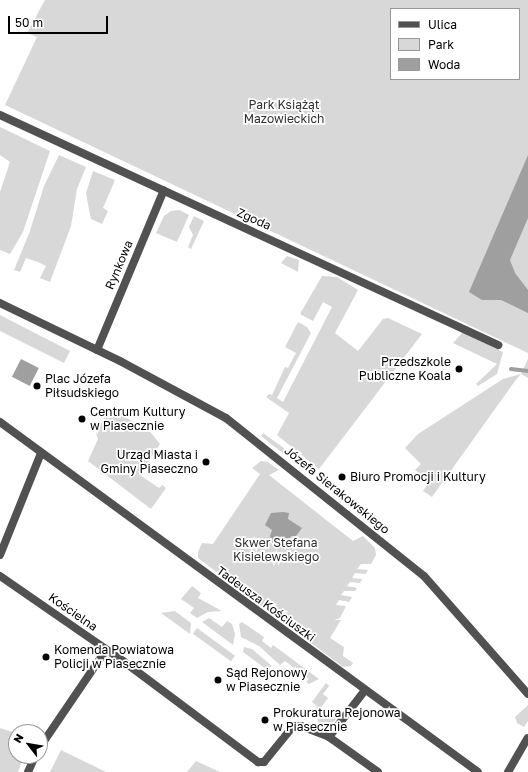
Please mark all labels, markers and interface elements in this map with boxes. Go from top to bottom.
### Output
scale bar [10,8,110,34]
legend [390,8,520,80]
text: 50 m [15,15,43,30]
text: Ulica [428,17,457,32]
text: Park [428,37,454,52]
text: Woda [428,57,460,72]
park label: Park Książąt Mazowieckich [244,98,324,126]
street label: Zgoda [235,205,273,233]
street label: Rynkowa [102,238,136,292]
place label: Przedszkole Publiczne Koala [359,355,451,383]
marker: Przedszkole Publiczne Koala [454,364,464,374]
place label: Plac Józefa Piłsudskiego [45,372,119,400]
marker: Plac Józefa Piłsudskiego [32,381,42,391]
place label: Centrum Kultury w Piasecznie [90,405,185,433]
marker: Centrum Kultury w Piasecznie [77,414,87,424]
street label: Józefa Sierakowskiego [281,443,393,537]
place label: Urząd Miasta i Gminy Piaseczno [100,448,198,476]
marker: Urząd Miasta i Gminy Piaseczno [201,457,211,467]
place label: Biuro Promocji i Kultury [350,470,486,484]
marker: Biuro Promocji i Kultury [337,472,347,482]
park label: Skwer Stefana Kisielewskiego [233,536,319,564]
street label: Tadeusza Kościuszki [214,563,318,645]
street label: Kościelna [46,590,100,634]
place label: Komenda Powiatowa Policji w Piasecznie [54,643,174,671]
marker: Komenda Powiatowa Policji w Piasecznie [41,652,51,662]
place label: Sąd Rejonowy w Piasecznie [226,666,307,694]
marker: Sąd Rejonowy w Piasecznie [213,675,223,685]
place label: Prokuratura Rejonowa w Piasecznie [273,706,400,734]
marker: Prokuratura Rejonowa w Piasecznie [260,715,270,725]
north arrow [8,724,48,764]
text: N [10,731,26,745]

